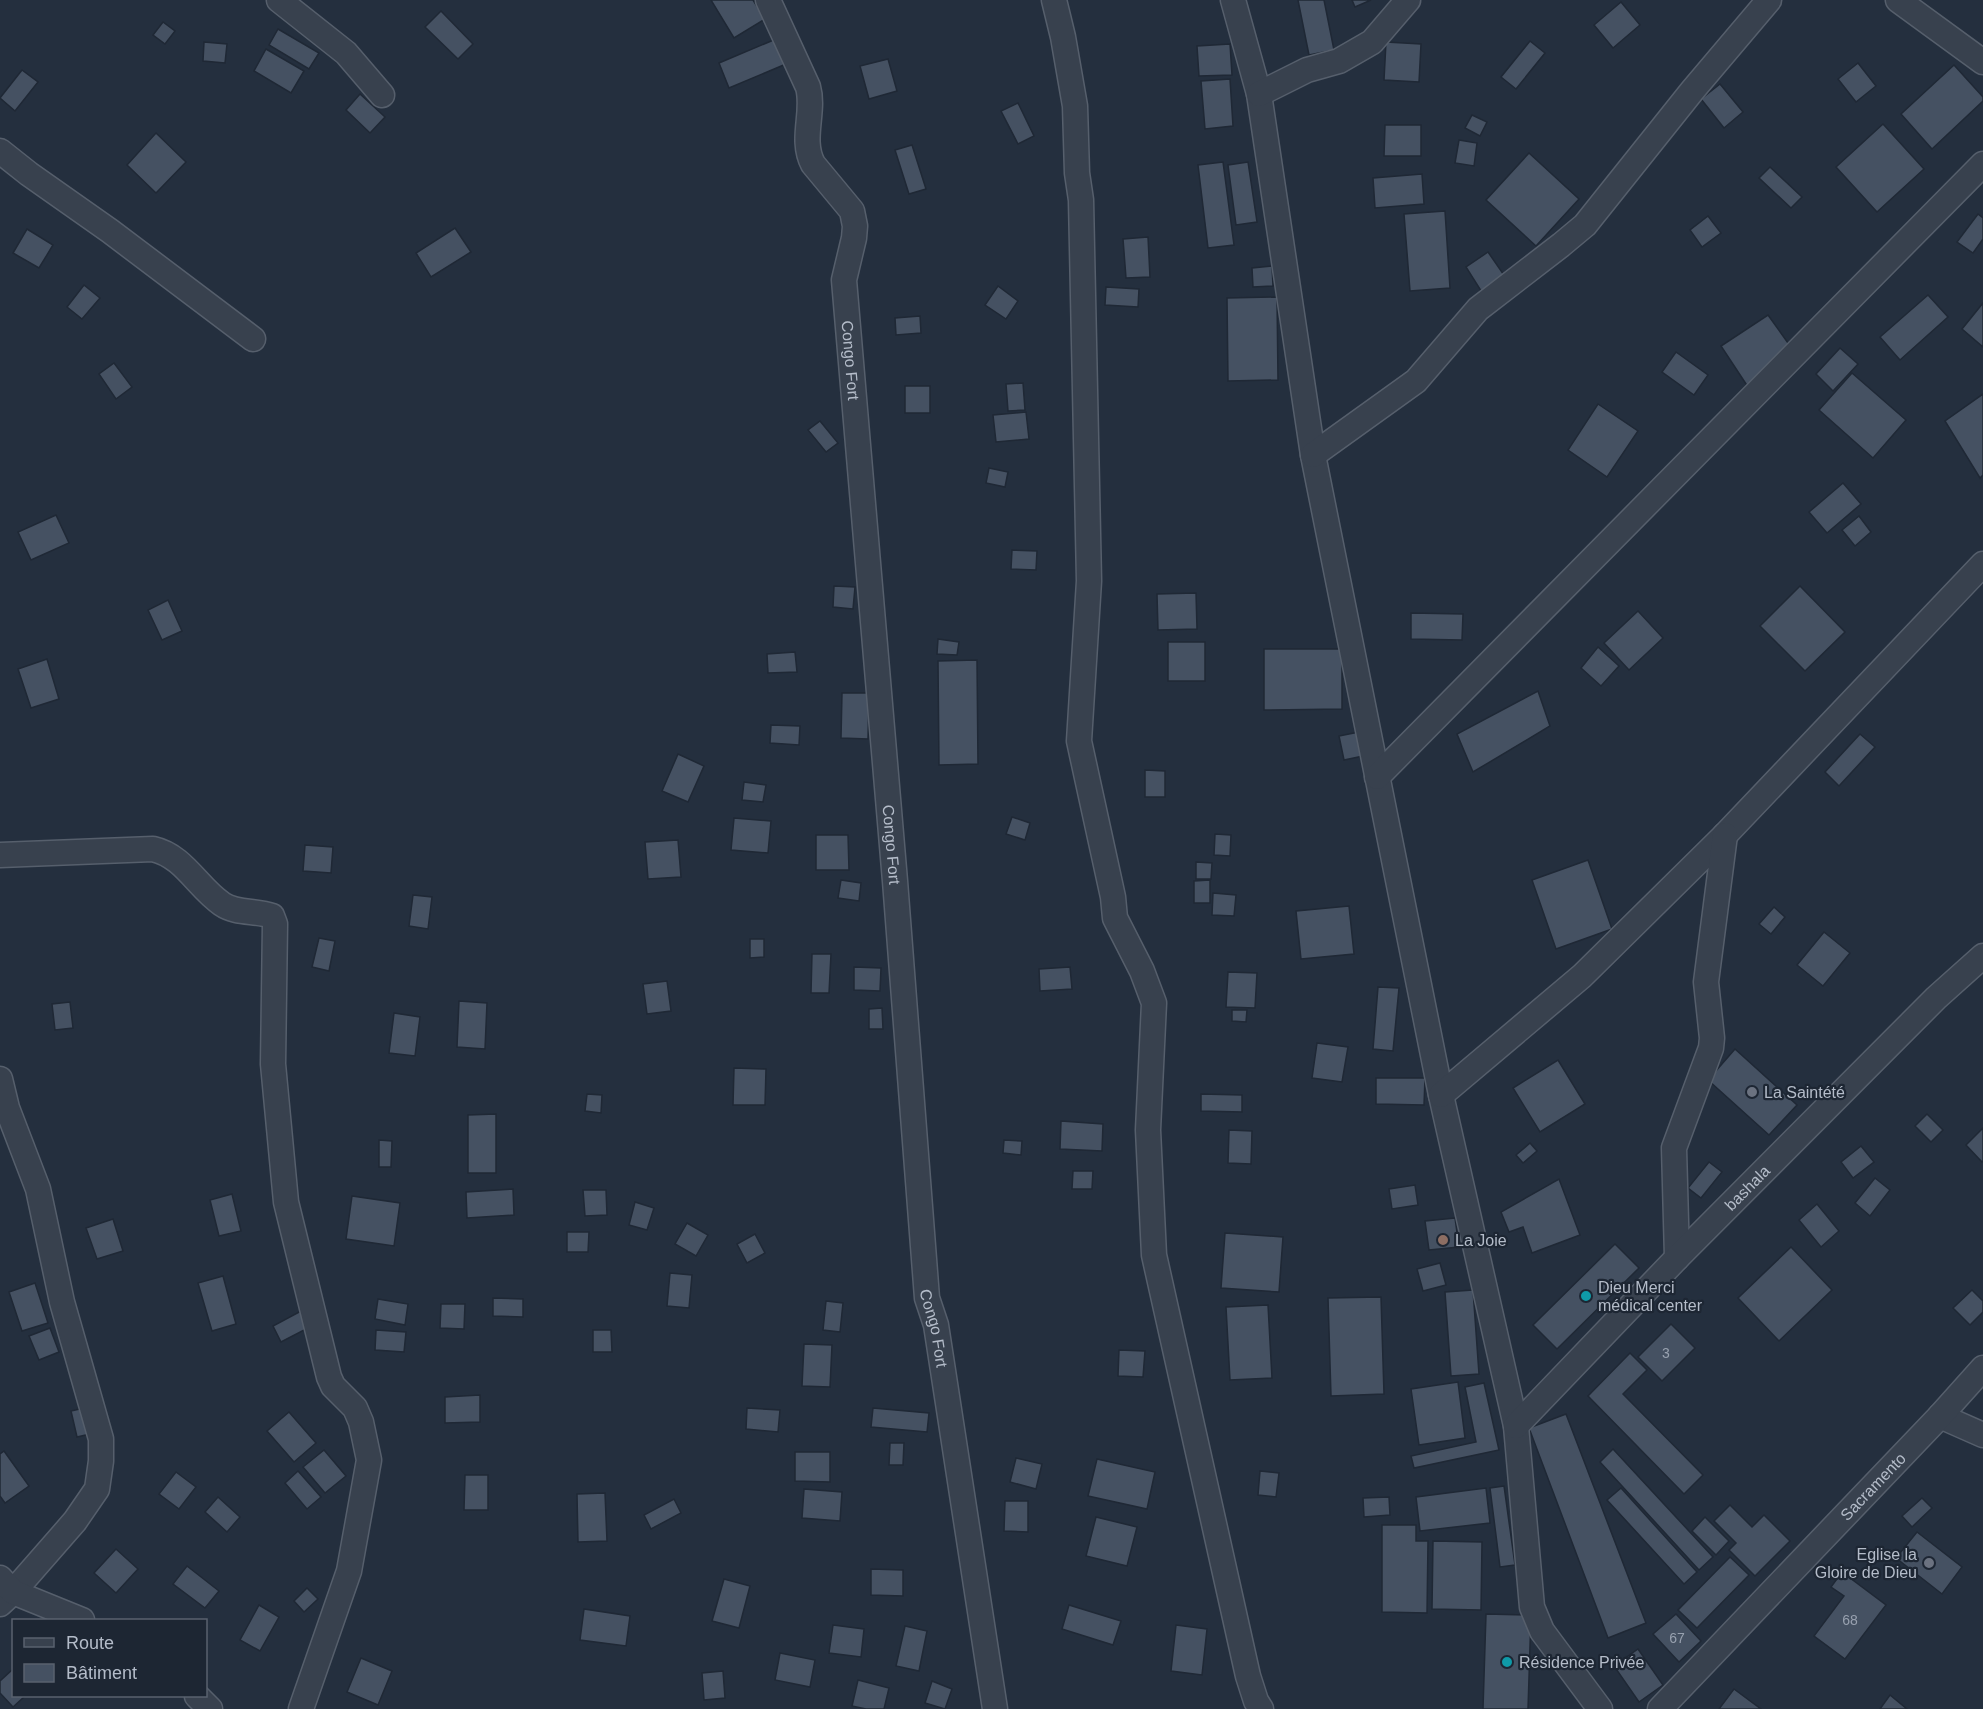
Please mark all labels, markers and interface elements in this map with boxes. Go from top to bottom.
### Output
street label: Congo Fort [838,320,862,402]
street label: Congo Fort [880,804,903,886]
place label: La Saintété [1764,1084,1845,1101]
marker: La Saintété [1745,1085,1759,1099]
street label: bashala [1722,1162,1773,1214]
place label: La Joie [1455,1232,1507,1249]
marker: La Joie [1436,1233,1450,1247]
place label: Dieu Merci médical center [1598,1279,1703,1314]
street label: Congo Fort [917,1289,950,1369]
marker: Dieu Merci médical center [1579,1289,1593,1303]
house number: 3 [1662,1345,1670,1361]
street label: Sacramento [1837,1450,1909,1524]
place label: Eglise la Gloire de Dieu [1815,1546,1917,1581]
marker: Eglise la Gloire de Dieu [1922,1556,1936,1570]
house number: 68 [1842,1612,1858,1628]
legend [12,1619,207,1697]
house number: 67 [1669,1630,1685,1646]
text: Route [66,1633,114,1653]
place label: Résidence Privée [1519,1654,1645,1671]
marker: Résidence Privée [1500,1655,1514,1669]
text: Bâtiment [66,1663,137,1683]

